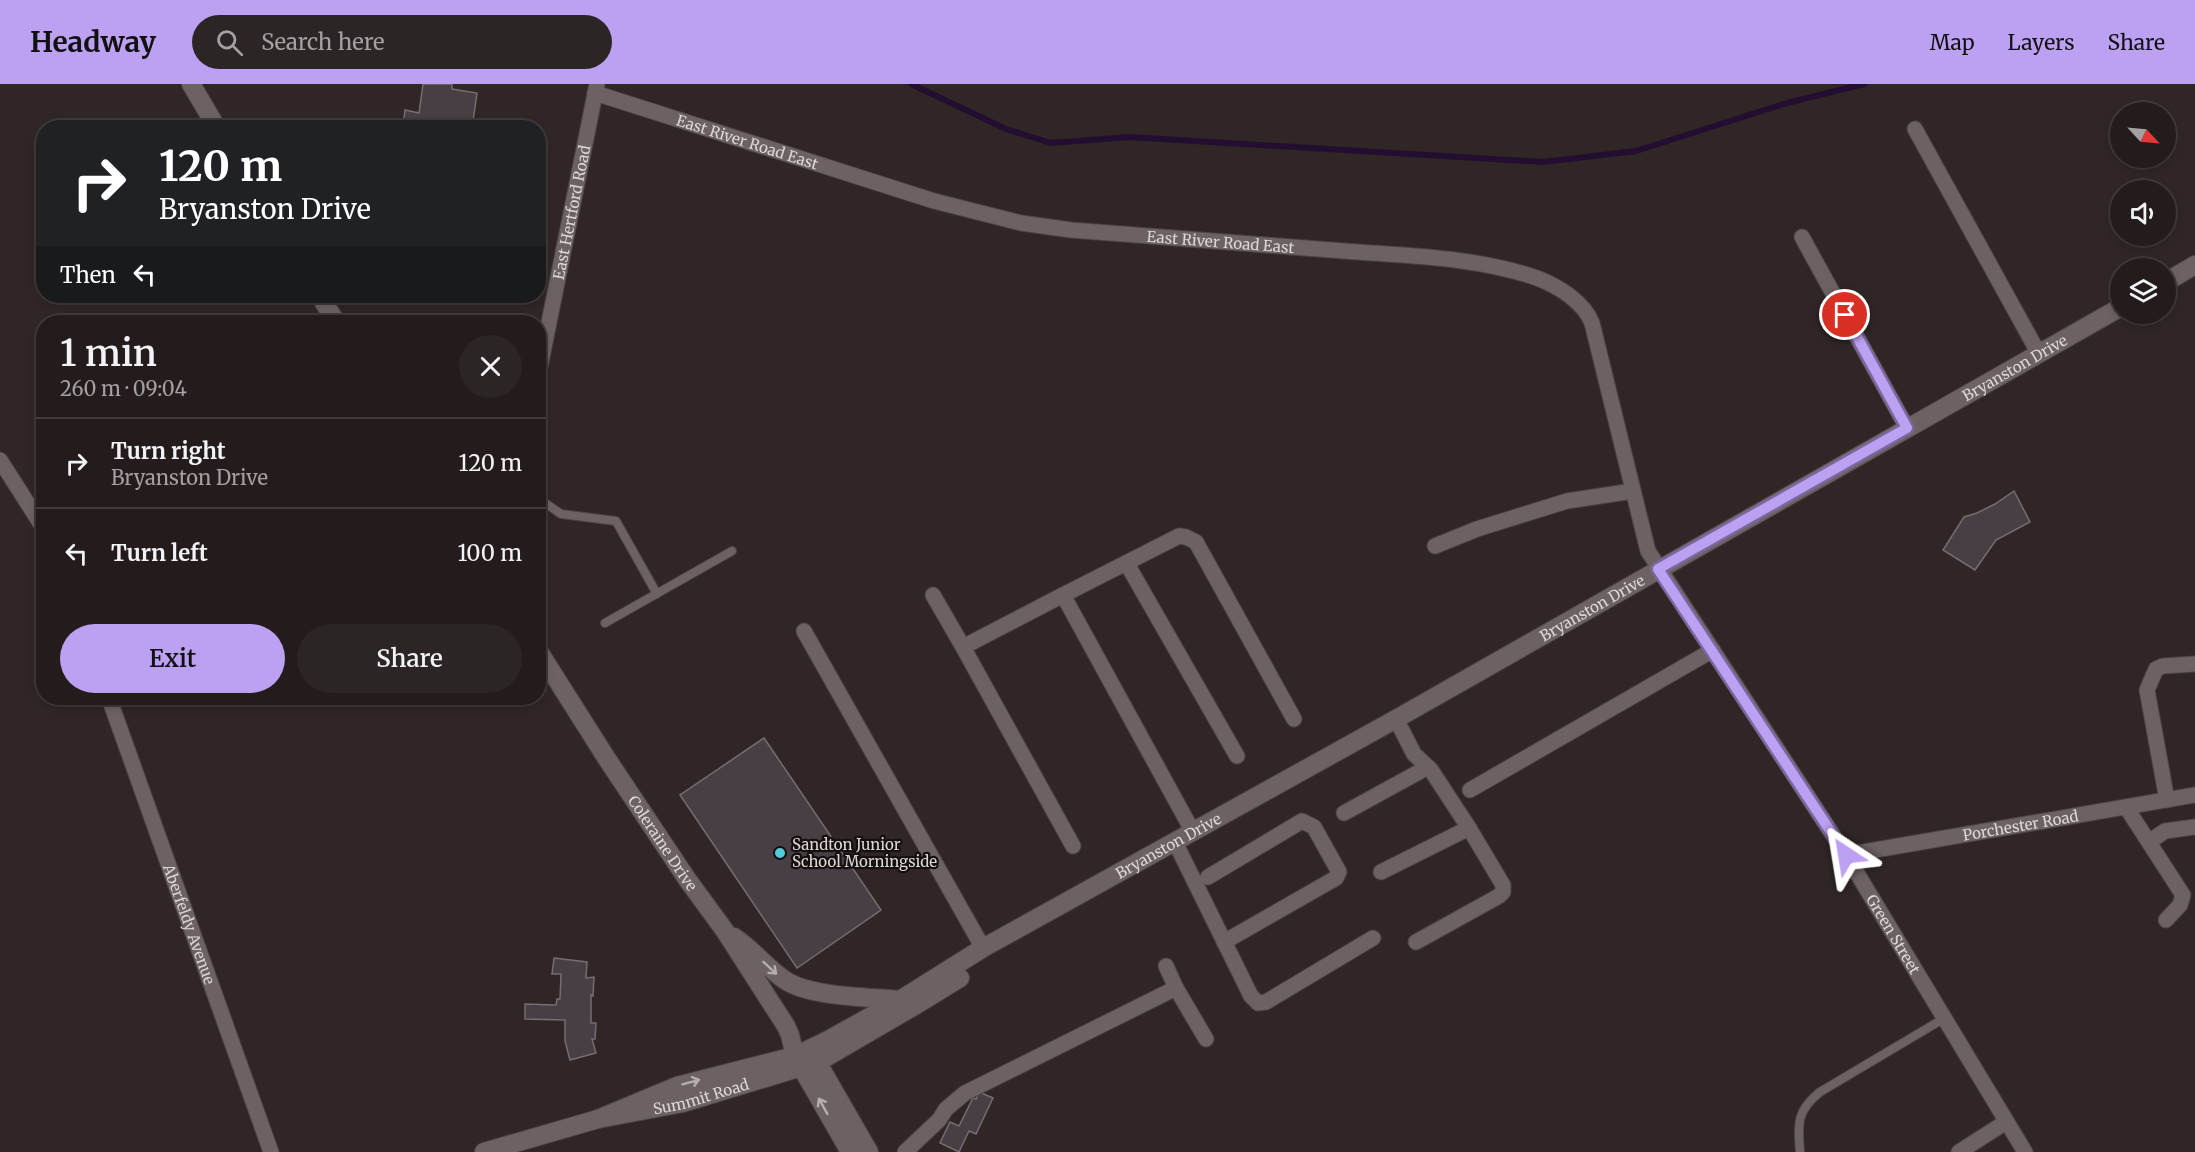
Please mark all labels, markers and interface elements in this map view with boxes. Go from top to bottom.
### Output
search box [192,15,612,69]
text: Headway [30,24,156,60]
icon: search [213,26,246,59]
text: Search here [261,28,385,56]
text: Map [1930,29,1975,56]
text: Layers [2008,29,2075,56]
text: Share [2108,29,2165,56]
north arrow [2110,102,2176,168]
map controls [2110,102,2176,324]
street label: East River Road East [674,110,821,173]
text: 120 m [159,140,282,192]
street label: East Hertford Road [548,143,594,281]
icon: right [60,144,138,222]
button: sound [2110,180,2176,246]
text: Bryanston Drive [159,192,371,226]
street label: East River Road East [1146,226,1295,257]
icon: left [128,258,161,291]
button: layers [2110,258,2176,324]
text: Then [60,261,116,289]
pin [1819,289,1870,340]
icon: arrive [1828,298,1861,331]
street label: Bryanston Drive [1959,330,2071,405]
text: 1 min [60,331,157,376]
button: close [459,335,522,398]
text: 260 m · 09:04 [60,376,187,401]
text: Turn right [111,437,225,465]
icon: right [60,447,93,480]
text: 120 m [458,449,522,477]
text: Bryanston Drive [111,465,268,490]
icon: left [60,537,93,570]
text: Turn left [111,539,208,567]
text: 100 m [457,539,522,567]
street label: Bryanston Drive [1536,570,1648,645]
button: Exit [60,624,285,693]
button: Share [297,624,522,693]
street label: Coleraine Drive [624,792,702,894]
street label: Porchester Road [1961,806,2080,844]
street label: Bryanston Drive [1112,808,1224,882]
position arrow [1814,823,1878,887]
place label: Sandton Junior School Morningside [792,835,937,871]
marker: Sandton Junior School Morningside [773,846,787,860]
street label: Aberfeldy Avenue [159,860,220,987]
street label: Green Street [1862,891,1925,977]
one-way arrow [763,961,778,975]
street label: Summit Road [651,1074,751,1118]
one-way arrow [681,1076,700,1087]
one-way arrow [817,1097,829,1114]

